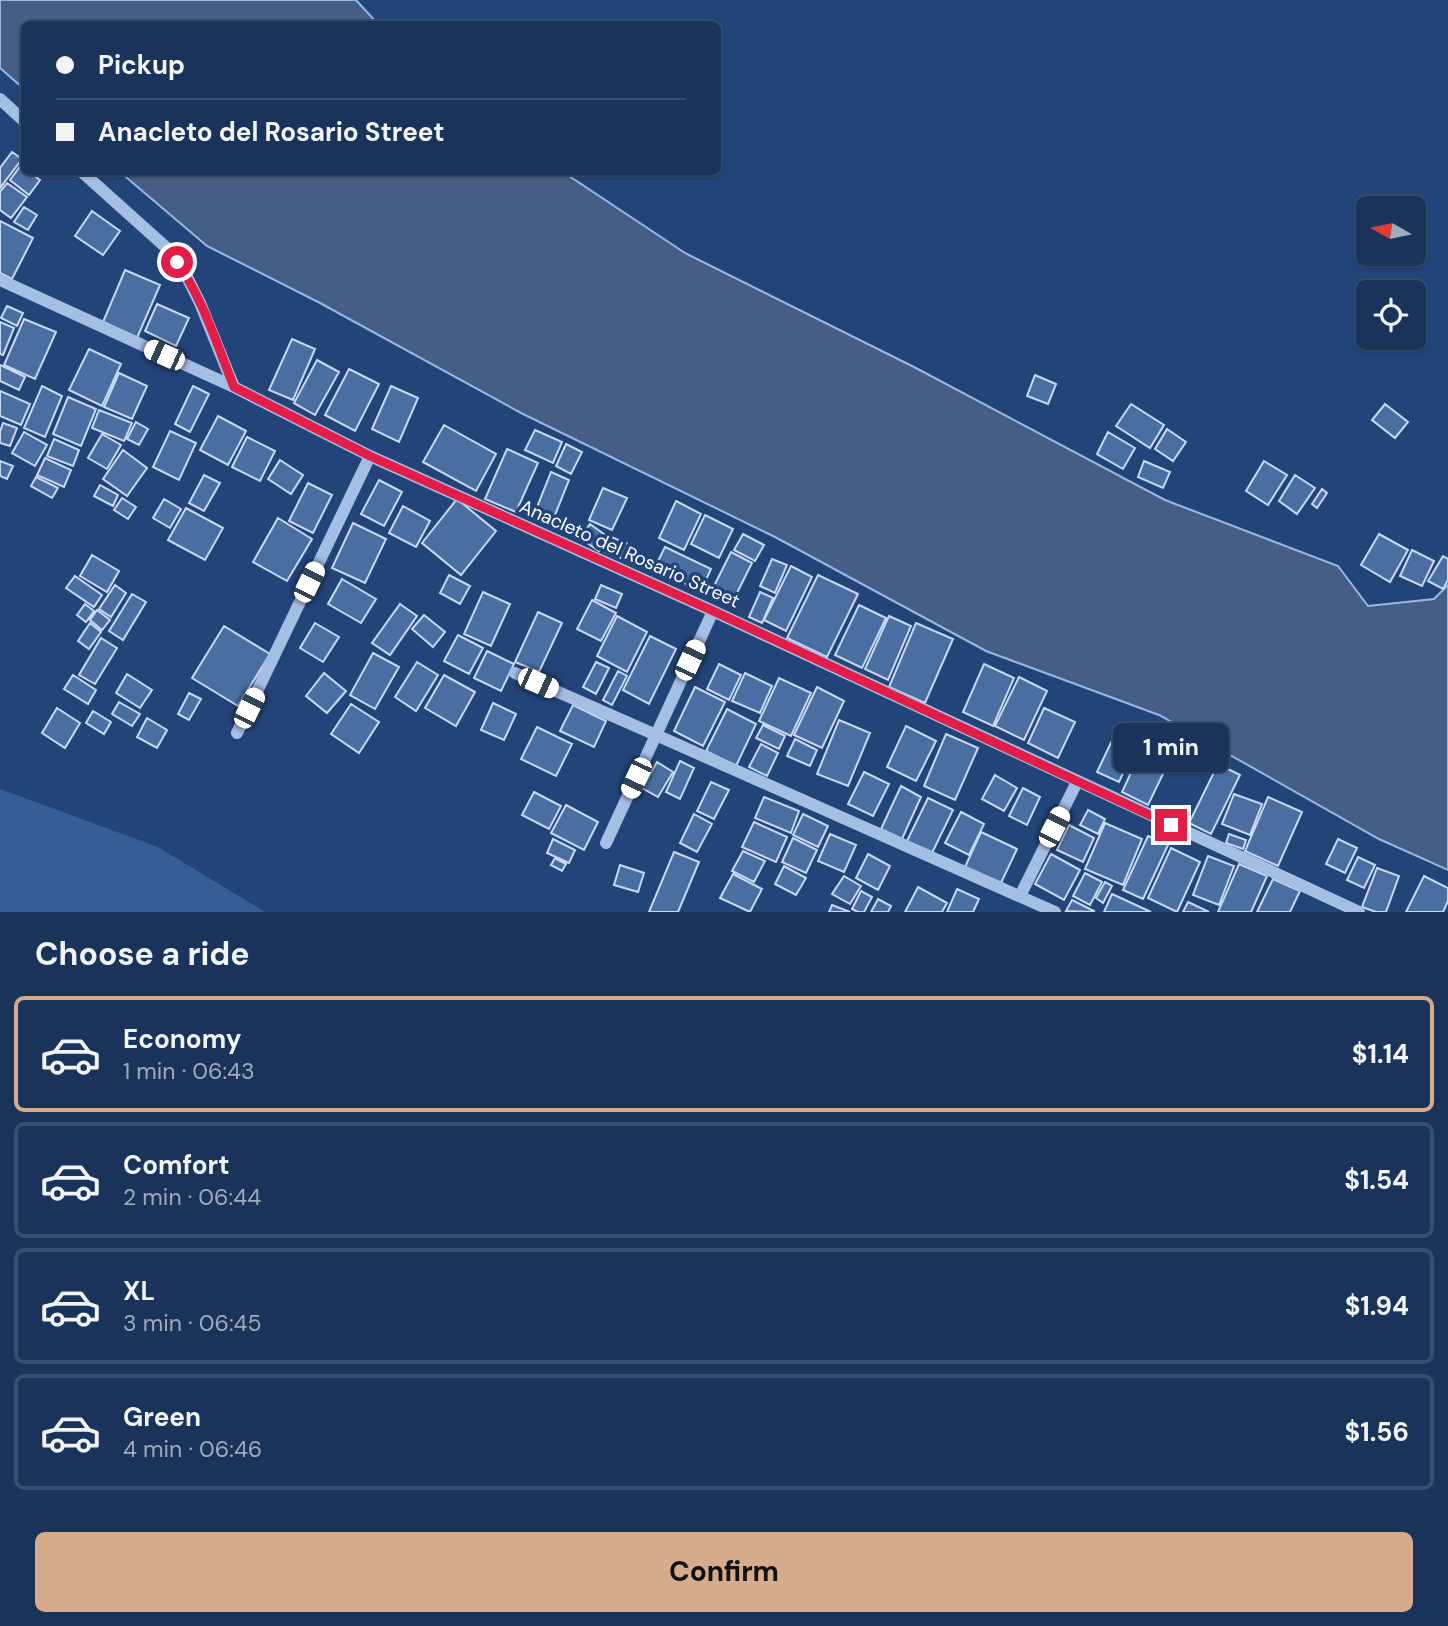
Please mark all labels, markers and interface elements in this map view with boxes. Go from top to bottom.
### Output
text: Pickup [98,48,185,82]
text: Anacleto del Rosario Street [98,115,445,149]
north arrow [1356,196,1426,266]
map controls [1356,196,1426,350]
route start [161,246,193,278]
button: locate [1356,280,1426,350]
car [141,337,188,373]
street label: Anacleto del Rosario Street [516,494,744,613]
car [291,559,328,605]
car [672,637,709,683]
car [515,665,562,701]
car [231,685,268,731]
callout: 1 min [1113,724,1229,772]
text: 1 min [1143,732,1199,762]
car [618,755,655,801]
car [1036,804,1073,850]
route end [1155,809,1187,841]
text: Choose a ride [35,933,250,975]
text: Economy [123,1022,241,1056]
icon: car [39,1023,102,1086]
text: $1.14 [1352,1037,1409,1071]
text: 1 min · 06:43 [123,1056,255,1086]
text: Comfort [123,1148,229,1182]
icon: car [39,1149,102,1212]
text: $1.54 [1344,1163,1409,1197]
text: 2 min · 06:44 [123,1182,261,1212]
text: XL [123,1274,155,1308]
icon: car [39,1275,102,1338]
text: $1.94 [1345,1289,1409,1323]
text: 3 min · 06:45 [123,1308,262,1338]
text: Green [123,1400,201,1434]
icon: car [39,1401,102,1464]
text: $1.56 [1345,1415,1409,1449]
text: 4 min · 06:46 [123,1434,262,1464]
button: Confirm [35,1532,1413,1612]

